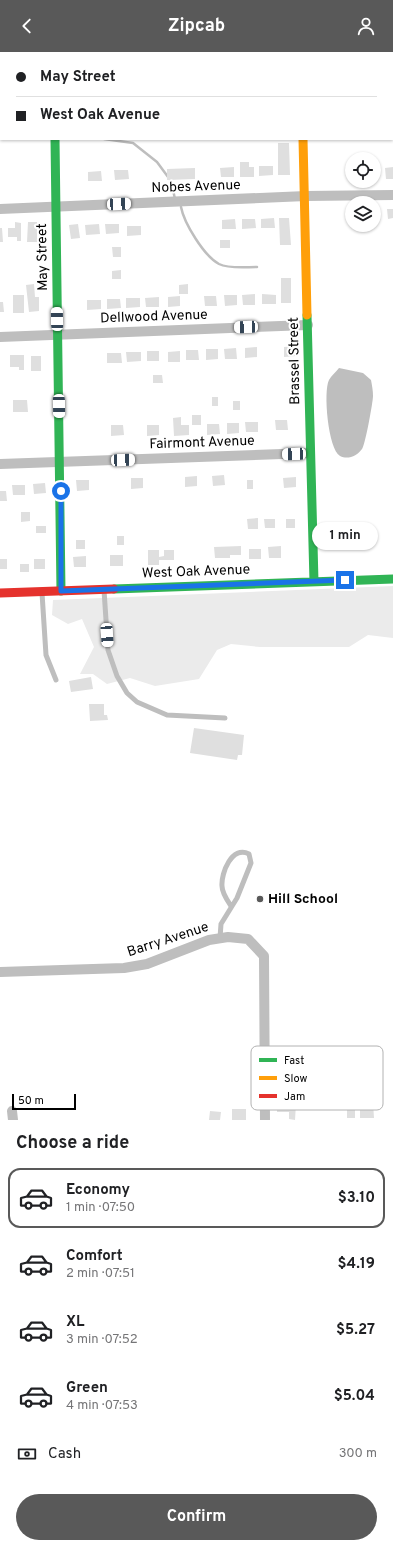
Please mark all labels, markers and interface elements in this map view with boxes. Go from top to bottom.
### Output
icon: back [16,15,38,37]
text: Zipcab [168,15,225,38]
icon: person [355,15,377,37]
text: May Street [40,68,116,87]
text: West Oak Avenue [40,106,160,125]
map controls [345,152,381,232]
button: locate [345,152,381,188]
street label: Nobes Avenue [151,177,241,197]
button: layers [345,196,381,232]
car [107,197,131,211]
street label: May Street [34,223,52,291]
car [51,307,63,331]
street label: Dellwood Avenue [100,307,208,327]
street label: Brassel Street [286,317,304,405]
car [234,321,258,333]
car [53,394,65,418]
street label: Fairmont Avenue [149,433,255,453]
car [282,448,306,460]
car [111,454,135,466]
route start [52,482,70,500]
callout: 1 min [312,522,378,550]
text: 1 min [329,528,361,544]
street label: West Oak Avenue [142,562,250,582]
route end [336,571,354,589]
car [100,623,114,647]
place label: Hill School [268,891,338,908]
marker: Hill School [255,894,265,904]
street label: Barry Avenue [125,919,211,961]
legend [251,1046,383,1110]
text: Fast [284,1054,304,1068]
text: Slow [284,1072,307,1086]
text: Jam [284,1090,305,1104]
scale bar [12,1092,76,1111]
text: 50 m [18,1094,44,1108]
text: Choose a ride [16,1132,129,1155]
icon: car [18,1180,54,1216]
text: Economy [66,1181,130,1200]
text: $3.10 [338,1189,375,1208]
text: 1 min · 07:50 [66,1200,135,1216]
icon: car [18,1246,54,1282]
text: Comfort [66,1247,123,1266]
text: $4.19 [337,1255,375,1274]
text: 2 min · 07:51 [66,1266,135,1282]
icon: car [18,1312,54,1348]
text: XL [66,1313,84,1332]
text: $5.27 [336,1321,375,1340]
text: 3 min · 07:52 [66,1332,138,1348]
icon: car [18,1378,54,1414]
text: Green [66,1379,108,1398]
text: $5.04 [334,1387,375,1406]
text: 4 min · 07:53 [66,1398,138,1414]
icon: cash [16,1443,38,1465]
text: Cash [48,1445,81,1464]
text: 300 m [339,1446,377,1462]
button: Confirm [16,1494,377,1540]

